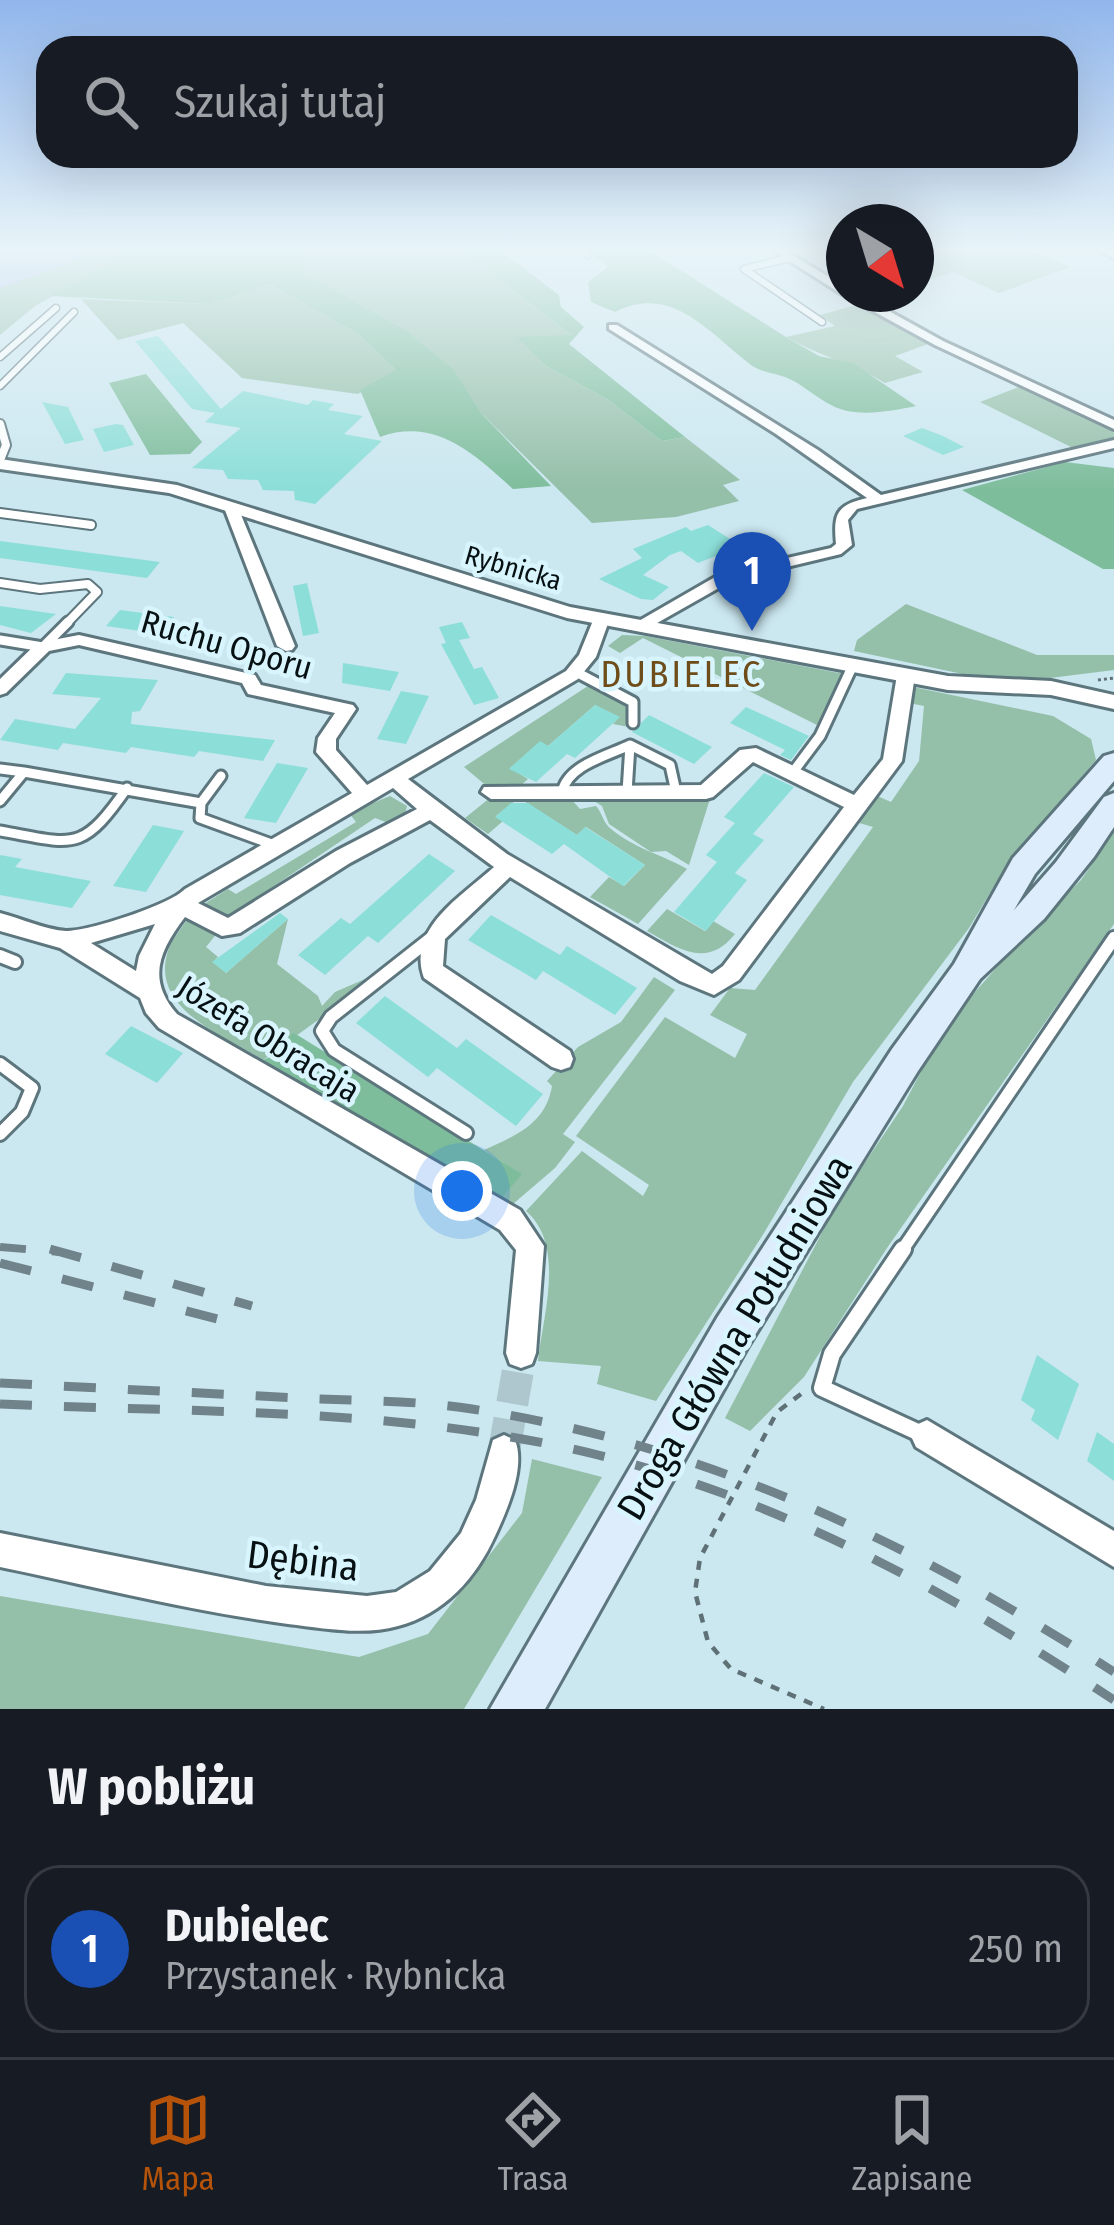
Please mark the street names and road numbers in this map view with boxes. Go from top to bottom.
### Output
street label: Rybnicka [461,539,565,597]
street label: Ruchu Oporu [137,601,317,688]
street label: Józefa Obracaja [170,967,367,1111]
street label: Droga Główna Południowa [608,1147,862,1528]
street label: Dębina [244,1531,361,1591]

